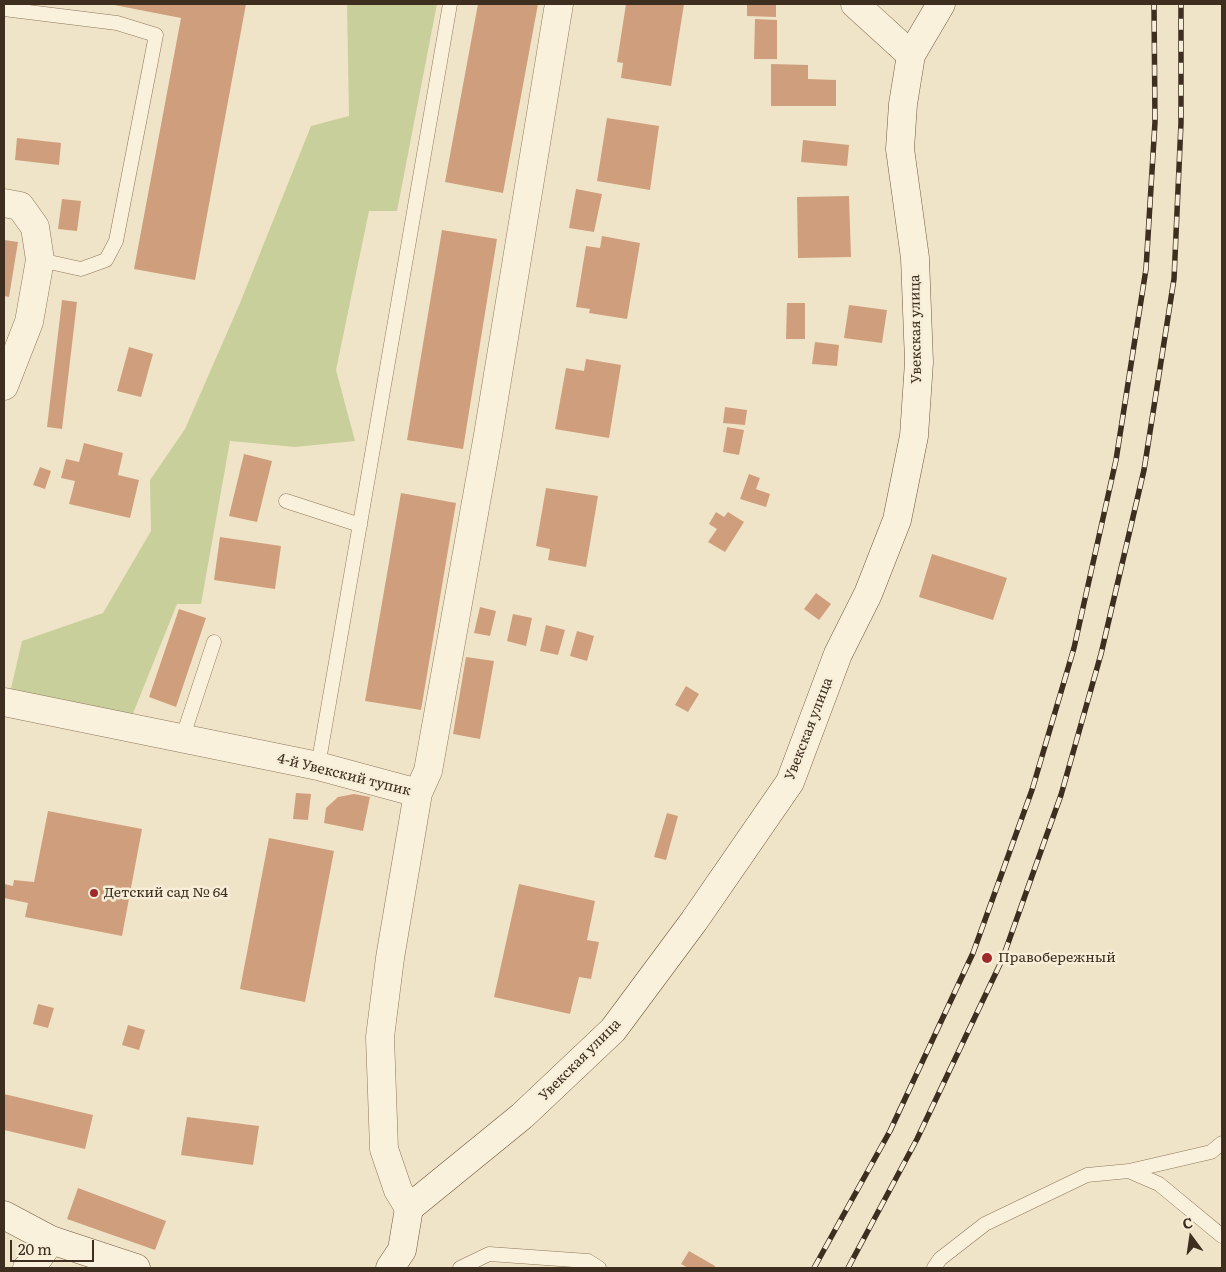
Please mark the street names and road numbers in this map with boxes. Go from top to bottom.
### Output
street label: Увекская улица [907,274,925,384]
street label: Увекская улица [782,675,836,783]
street label: 4-й Увекский тупик [275,750,413,800]
street label: Увекская улица [536,1016,624,1104]

